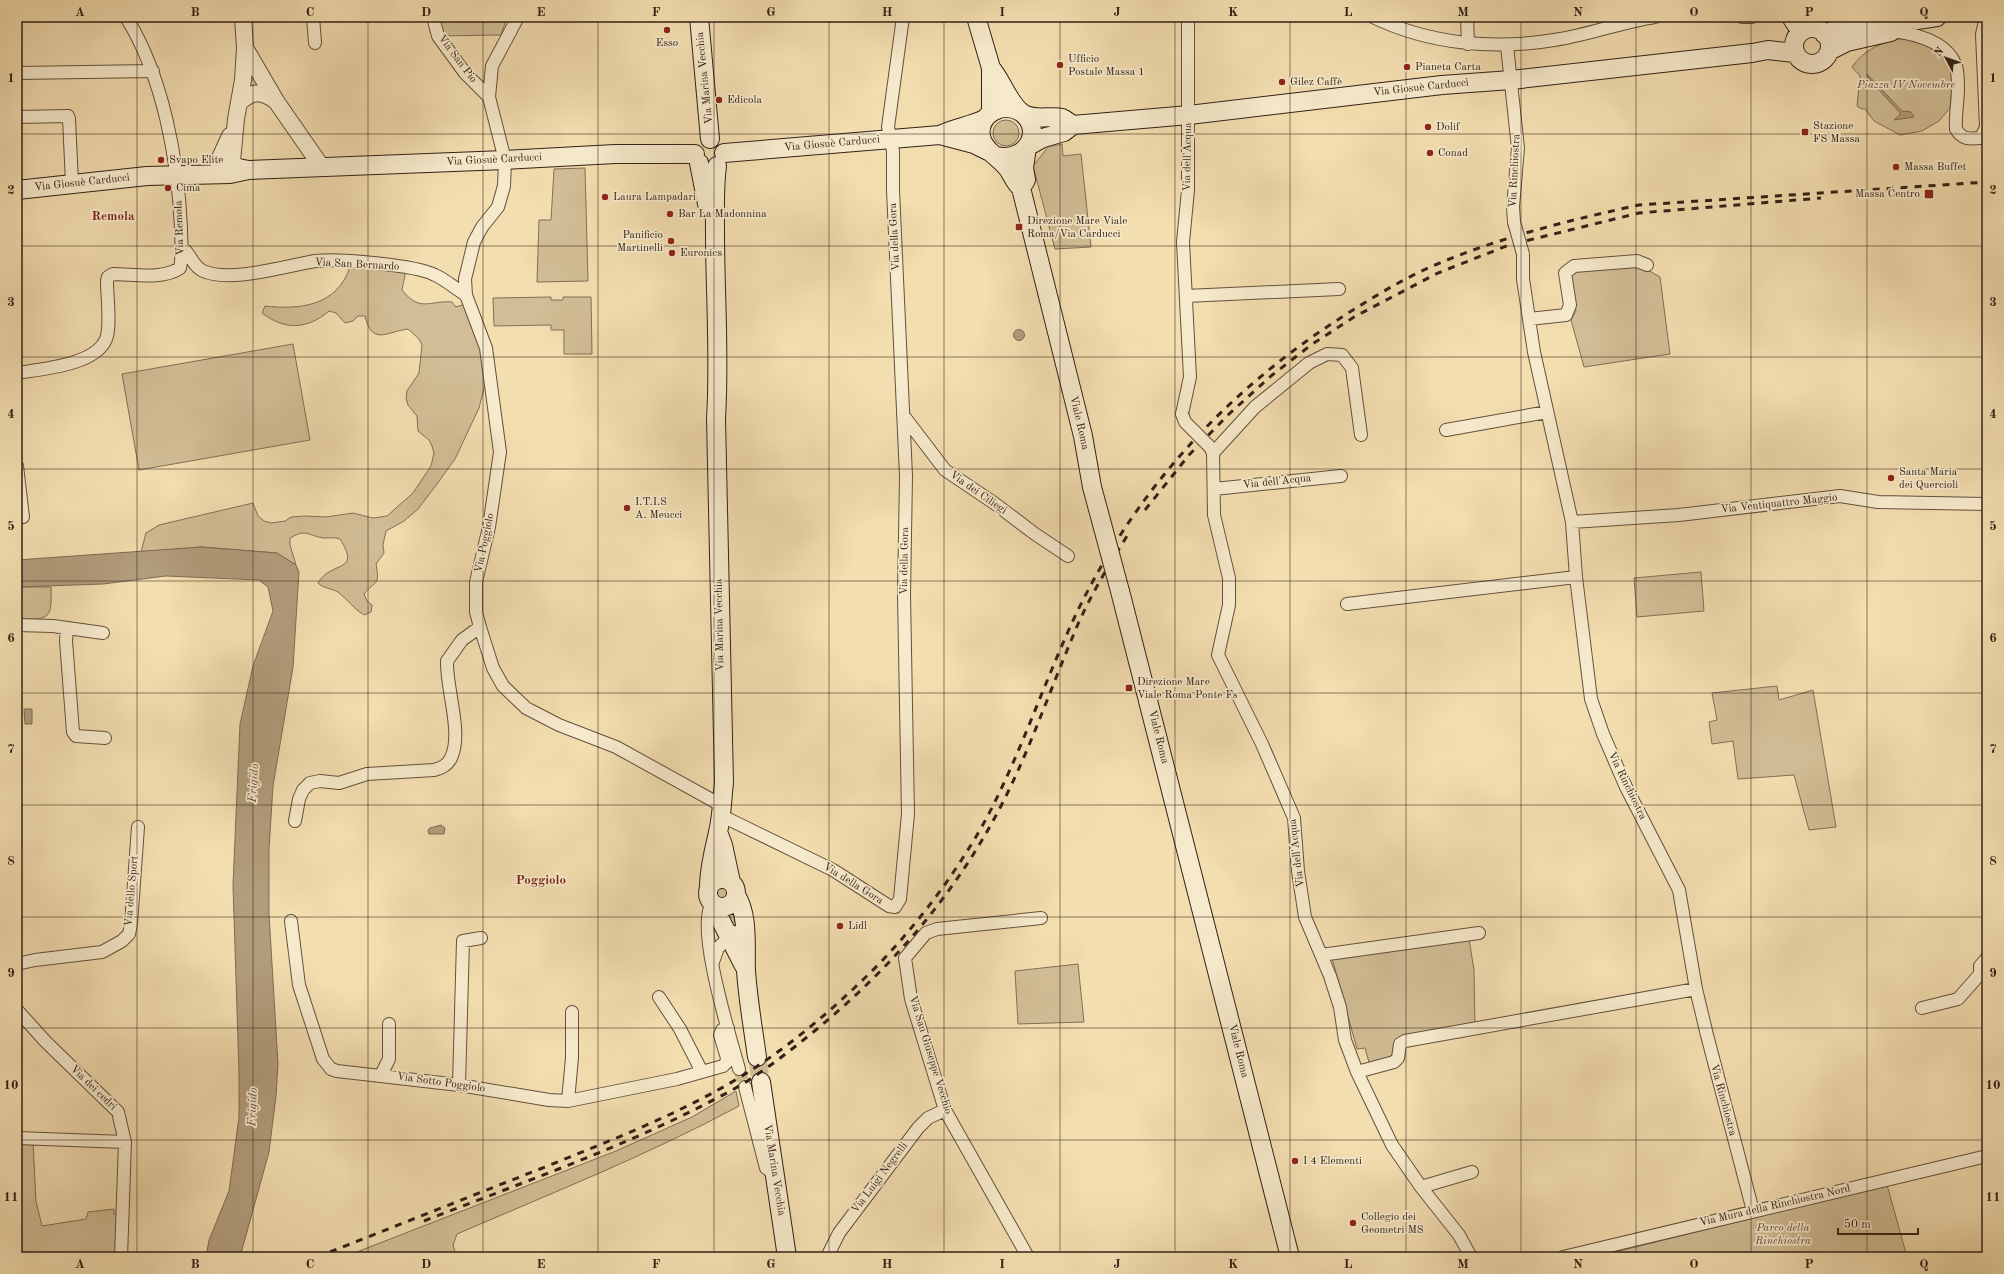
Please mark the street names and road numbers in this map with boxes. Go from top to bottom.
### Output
street label: Via Marina Vecchia [695,31,715,125]
street label: Via San Pio [436,33,478,85]
street label: Via Giosuè Carducci [1373,78,1469,98]
street label: Via dell'Acqua [1182,122,1194,192]
street label: Via Rinchiostra [1508,133,1522,208]
street label: Via Giosuè Carducci [784,134,880,154]
street label: Via Giosuè Carducci [446,152,542,168]
street label: Via Giosuè Carducci [34,173,130,193]
street label: Via Remola [174,200,186,256]
street label: Via della Gora [888,202,902,271]
street label: Via San Bernardo [314,257,400,273]
street label: Viale Roma [1067,395,1091,452]
street label: Via dei Ciliegi [948,469,1008,517]
street label: Via dell'Acqua [1242,473,1312,491]
street label: Via Ventiquattro Maggio [1720,492,1838,516]
street label: Via Poggiolo [473,512,497,574]
street label: Via della Gora [899,526,911,595]
street label: Via Marina Vecchia [714,578,726,671]
street label: Viale Roma [1146,709,1170,766]
street label: Via Rinchiostra [1606,750,1648,822]
street label: Via dell'Acqua [1287,818,1307,888]
street label: Via dello Sport [123,855,141,927]
street label: Via della Gora [821,861,885,907]
street label: Via San Giuseppe Vecchio [907,994,953,1116]
street label: Viale Roma [1226,1023,1250,1080]
street label: Via dei cedri [68,1063,118,1113]
street label: Via Rinchiostra [1708,1063,1738,1138]
street label: Via Sotto Poggiolo [396,1071,486,1095]
street label: Via Marina Vecchia [761,1123,787,1217]
street label: Via Luigi Negrelli [850,1140,910,1216]
street label: Via Mura della Rinchiostra Nord [1698,1183,1852,1229]

